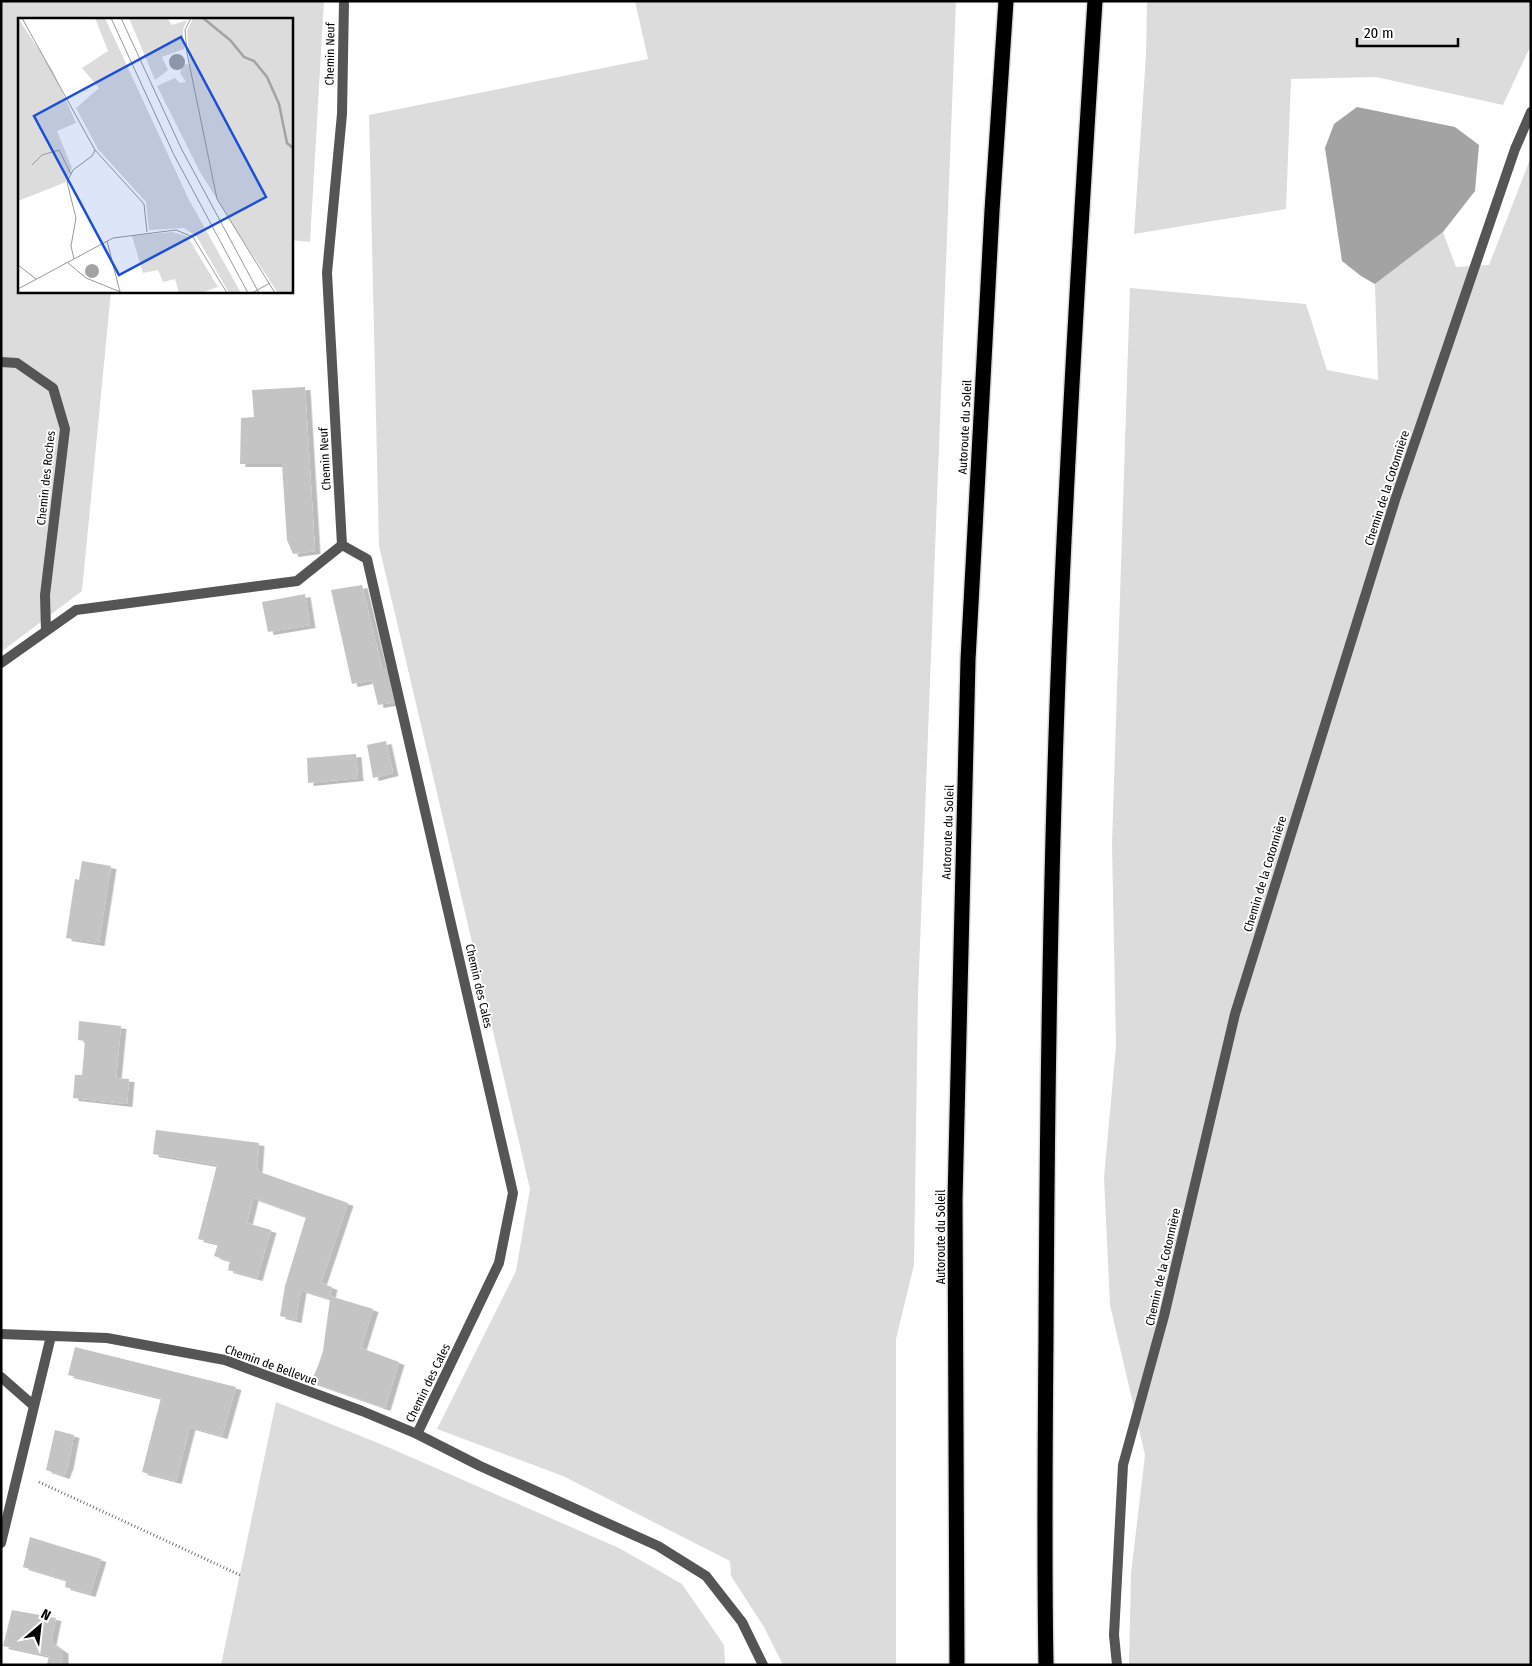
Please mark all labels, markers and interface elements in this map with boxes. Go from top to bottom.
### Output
scale bar [1357,15,1458,47]
inset map [18,18,292,292]
street label: Chemin Neuf [322,21,338,86]
text: 20 m [1364,24,1394,42]
street label: Autoroute du Soleil [956,379,974,475]
street label: Chemin Neuf [316,426,334,491]
street label: Chemin de la Cotonnière [1362,429,1412,547]
street label: Chemin des Roches [34,430,58,526]
street label: Autoroute du Soleil [939,784,957,880]
street label: Chemin de la Cotonnière [1241,814,1289,934]
street label: Chemin des Cales [463,943,495,1029]
street label: Autoroute du Soleil [934,1190,948,1284]
street label: Chemin de la Cotonnière [1143,1207,1183,1327]
street label: Chemin des Cales [403,1341,453,1425]
street label: Chemin de Bellevue [223,1342,319,1388]
north arrow [15,1601,65,1651]
text: N [38,1605,54,1624]

